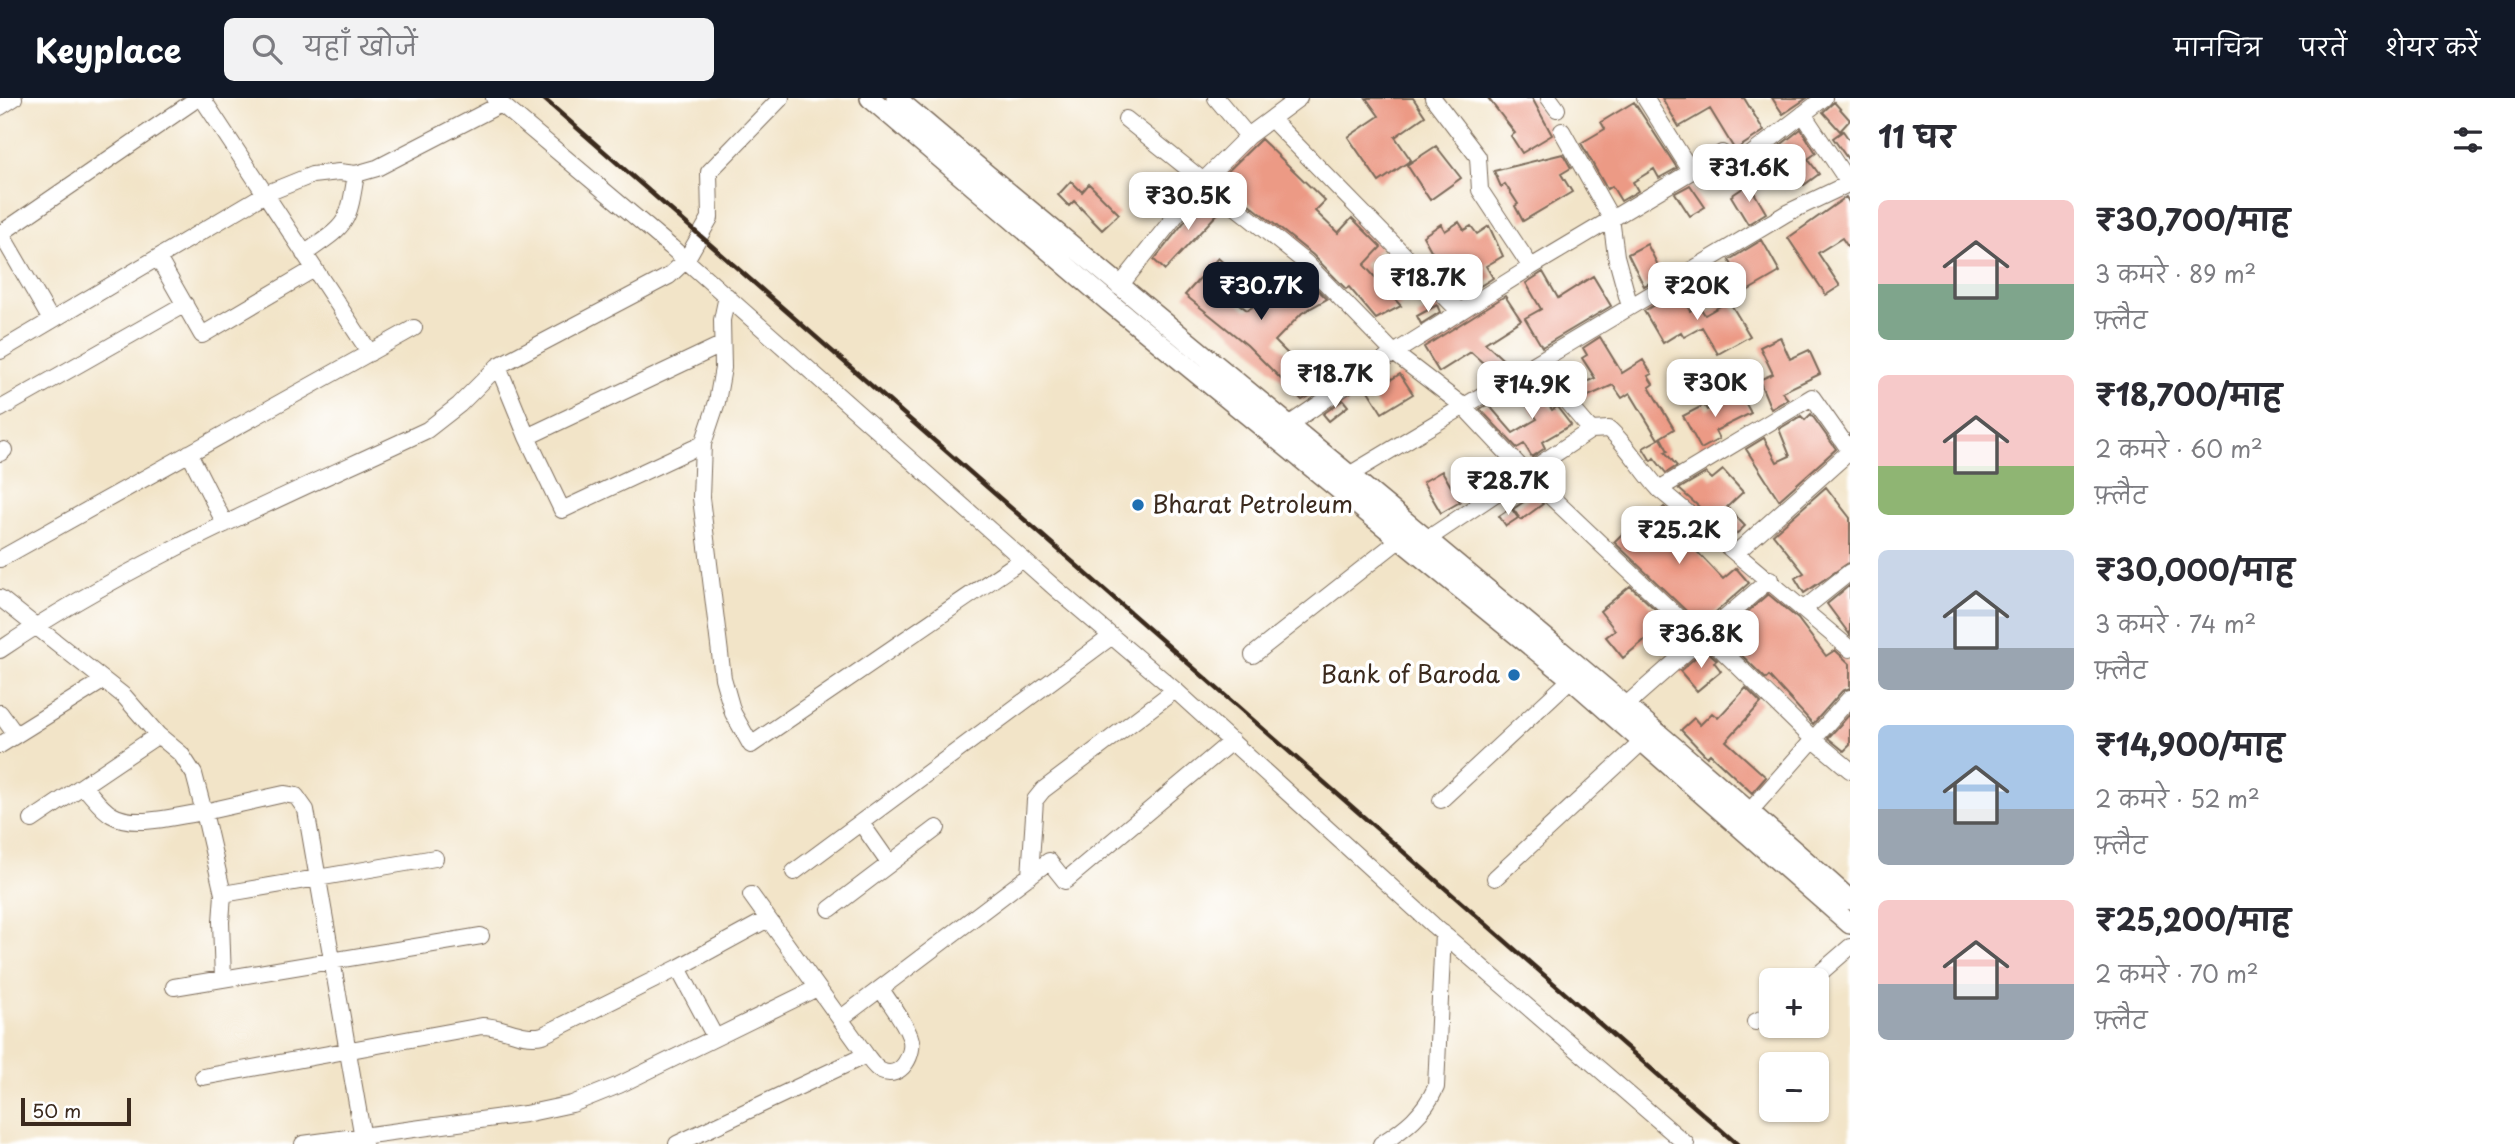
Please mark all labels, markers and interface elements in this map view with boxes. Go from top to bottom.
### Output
search box [224,18,714,81]
text: Keyplace [35,24,182,74]
text: यहाँ खोजें [304,26,417,65]
text: मानचित्र [2174,28,2262,64]
text: परतें [2300,28,2347,64]
text: शेयर करें [2385,28,2480,64]
icon: search [248,30,286,68]
text: 11 घर [1878,113,1955,158]
icon: filters [2449,121,2487,159]
pin: ₹31.6K [1692,144,1806,204]
text: ₹31.6K [1709,149,1789,184]
pin: ₹30.5K [1131,172,1245,232]
text: ₹30.5K [1145,177,1231,212]
text: ₹30,700/माह [2095,196,2290,241]
icon: home [1934,228,2018,312]
pin: ₹18.7K [1371,254,1485,314]
text: 3 कमरे · 89 m² [2095,256,2256,291]
text: ₹18.7K [1390,259,1466,294]
pin: ₹30.7K [1204,262,1318,322]
pin: ₹20K [1656,262,1738,322]
text: ₹30.7K [1219,267,1303,302]
text: ₹20K [1664,267,1730,302]
text: फ़्लैट [2095,302,2147,337]
pin: ₹18.7K [1278,350,1392,410]
text: ₹18.7K [1297,355,1373,390]
pin: ₹30K [1674,360,1756,419]
pin: ₹14.9K [1475,362,1589,421]
text: ₹30K [1683,364,1747,399]
text: ₹14.9K [1493,366,1571,401]
text: ₹18,700/माह [2095,371,2282,416]
icon: home [1934,403,2018,487]
text: 2 कमरे · 60 m² [2095,431,2263,466]
pin: ₹28.7K [1451,458,1565,517]
text: ₹28.7K [1467,462,1549,497]
text: फ़्लैट [2095,477,2147,512]
place label: Bharat Petroleum [1152,485,1353,521]
marker: Bharat Petroleum [1130,497,1146,513]
pin: ₹25.2K [1622,506,1736,566]
text: ₹25.2K [1637,511,1721,546]
text: ₹30,000/माह [2095,546,2294,591]
icon: home [1934,578,2018,662]
text: 3 कमरे · 74 m² [2095,606,2256,641]
pin: ₹36.8K [1644,610,1758,670]
text: ₹36.8K [1659,615,1743,650]
text: फ़्लैट [2095,652,2147,687]
place label: Bank of Baroda [1321,655,1500,691]
marker: Bank of Baroda [1506,667,1522,683]
text: ₹14,900/माह [2095,721,2284,766]
icon: home [1934,753,2018,837]
text: 2 कमरे · 52 m² [2095,781,2260,816]
text: फ़्लैट [2095,827,2147,862]
text: ₹25,200/माह [2095,896,2291,941]
icon: home [1934,928,2018,1012]
text: 2 कमरे · 70 m² [2095,956,2259,991]
map controls [1759,968,1829,1122]
button: + [1759,968,1829,1038]
text: फ़्लैट [2095,1002,2147,1037]
button: − [1759,1052,1829,1122]
scale bar [21,1095,131,1127]
text: 50 m [32,1096,81,1124]

